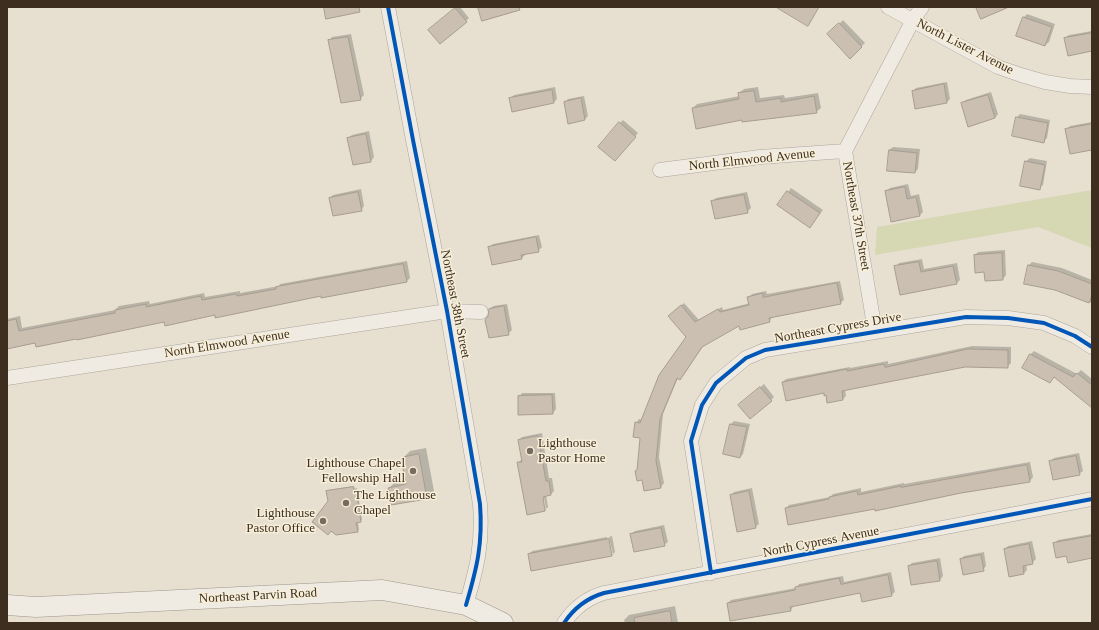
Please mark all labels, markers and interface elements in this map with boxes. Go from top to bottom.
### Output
street label: North Lister Avenue [914,16,1016,78]
street label: North Elmwood Avenue [688,146,816,174]
street label: Northeast 37th Street [839,160,873,272]
street label: Northeast 38th Street [437,248,473,360]
street label: Northeast Cypress Drive [773,309,903,347]
street label: North Elmwood Avenue [163,326,291,362]
place label: Lighthouse Pastor Home [538,436,606,467]
marker: Lighthouse Pastor Home [525,446,535,456]
place label: Lighthouse Chapel Fellowship Hall [306,456,405,487]
marker: Lighthouse Chapel Fellowship Hall [408,466,418,476]
place label: The Lighthouse Chapel [354,488,436,519]
marker: The Lighthouse Chapel [341,498,351,508]
place label: Lighthouse Pastor Office [246,506,315,537]
marker: Lighthouse Pastor Office [318,516,328,526]
street label: North Cypress Avenue [762,523,880,561]
street label: Northeast Parvin Road [198,585,318,607]

